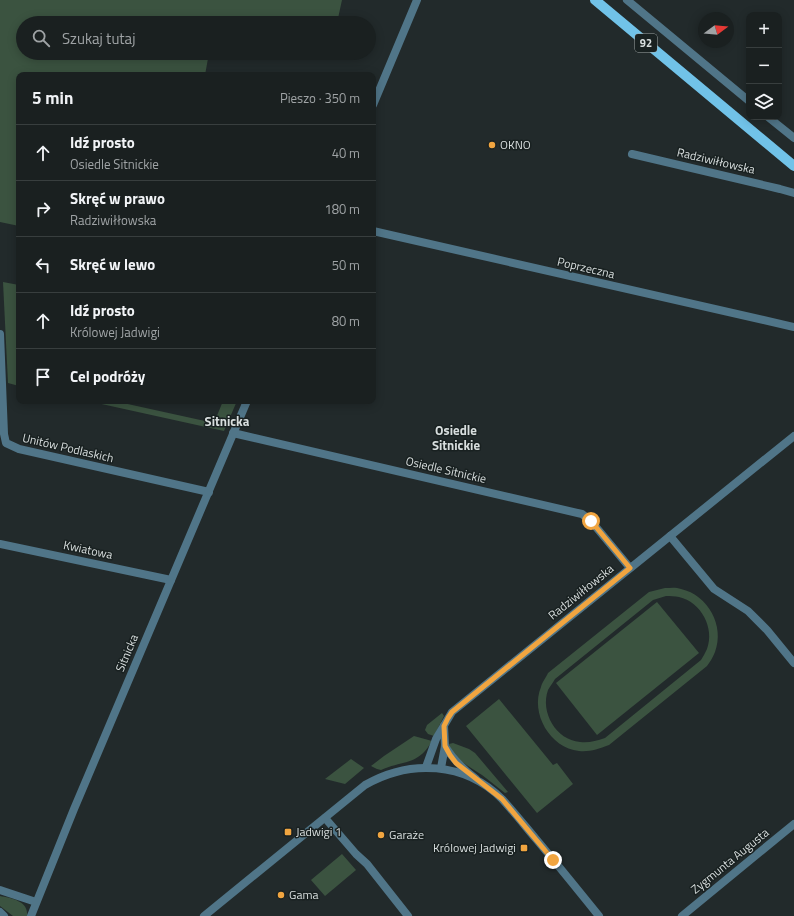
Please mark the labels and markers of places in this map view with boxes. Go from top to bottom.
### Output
place label: OKNO [500,135,531,154]
marker: OKNO [487,140,497,150]
place label: Jadwigi 1 [296,822,342,841]
place label: Garaże [389,825,424,844]
marker: Jadwigi 1 [283,827,293,837]
marker: Garaże [376,830,386,840]
place label: Królowej Jadwigi [433,838,516,857]
marker: Królowej Jadwigi [519,843,529,853]
place label: Gama [289,885,318,904]
marker: Gama [276,890,286,900]

